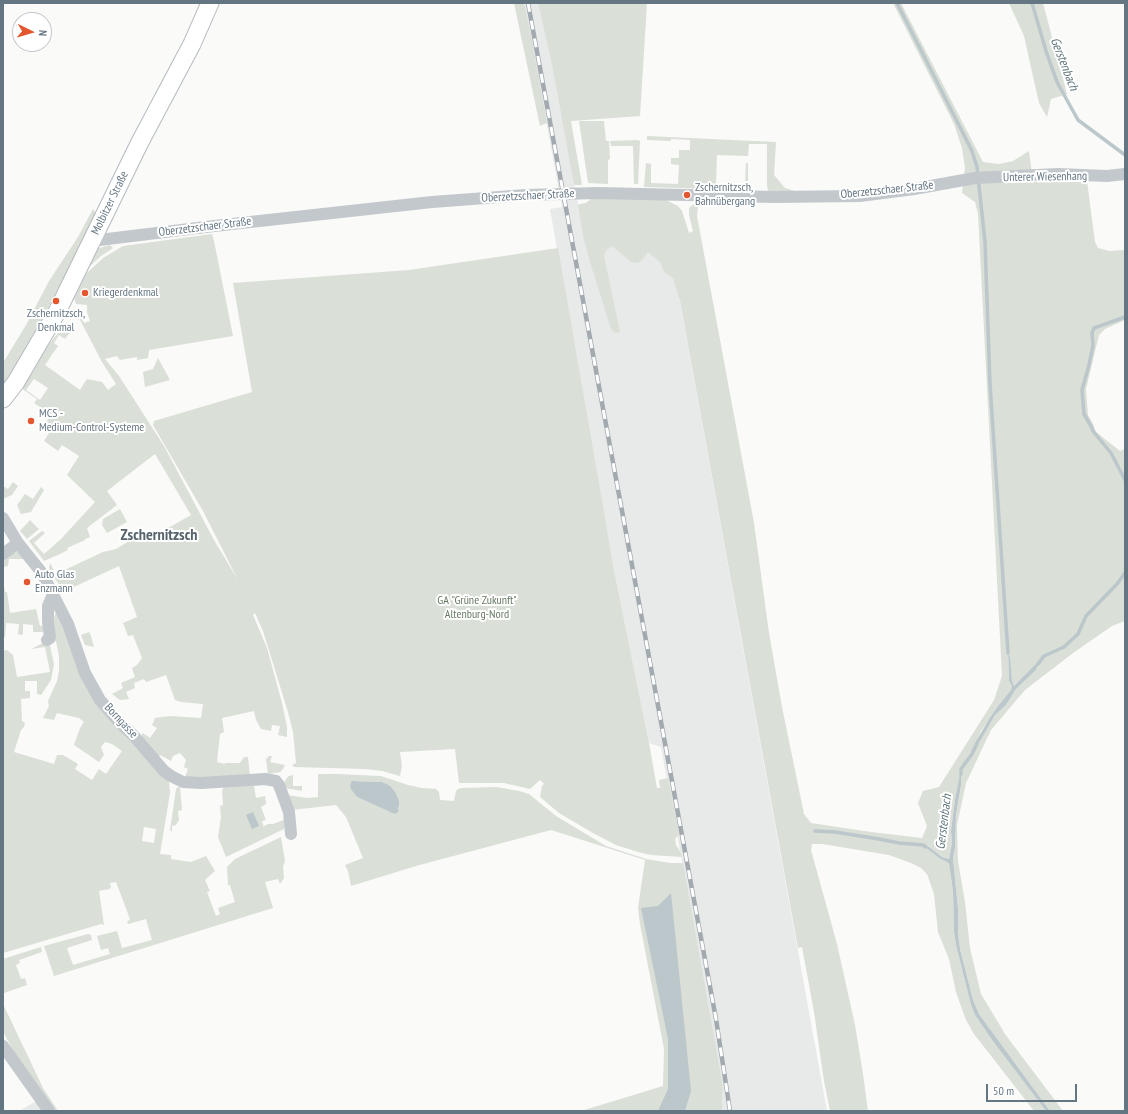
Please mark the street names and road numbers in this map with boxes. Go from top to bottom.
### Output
street label: Molbitzer Straße [88,169,132,237]
street label: Unterer Wiesenhang [1003,169,1087,185]
street label: Oberzetzschaer Straße [840,178,934,202]
street label: Oberzetzschaer Straße [481,186,575,206]
street label: Oberzetzschaer Straße [158,214,252,240]
street label: Borngasse [101,701,141,741]

